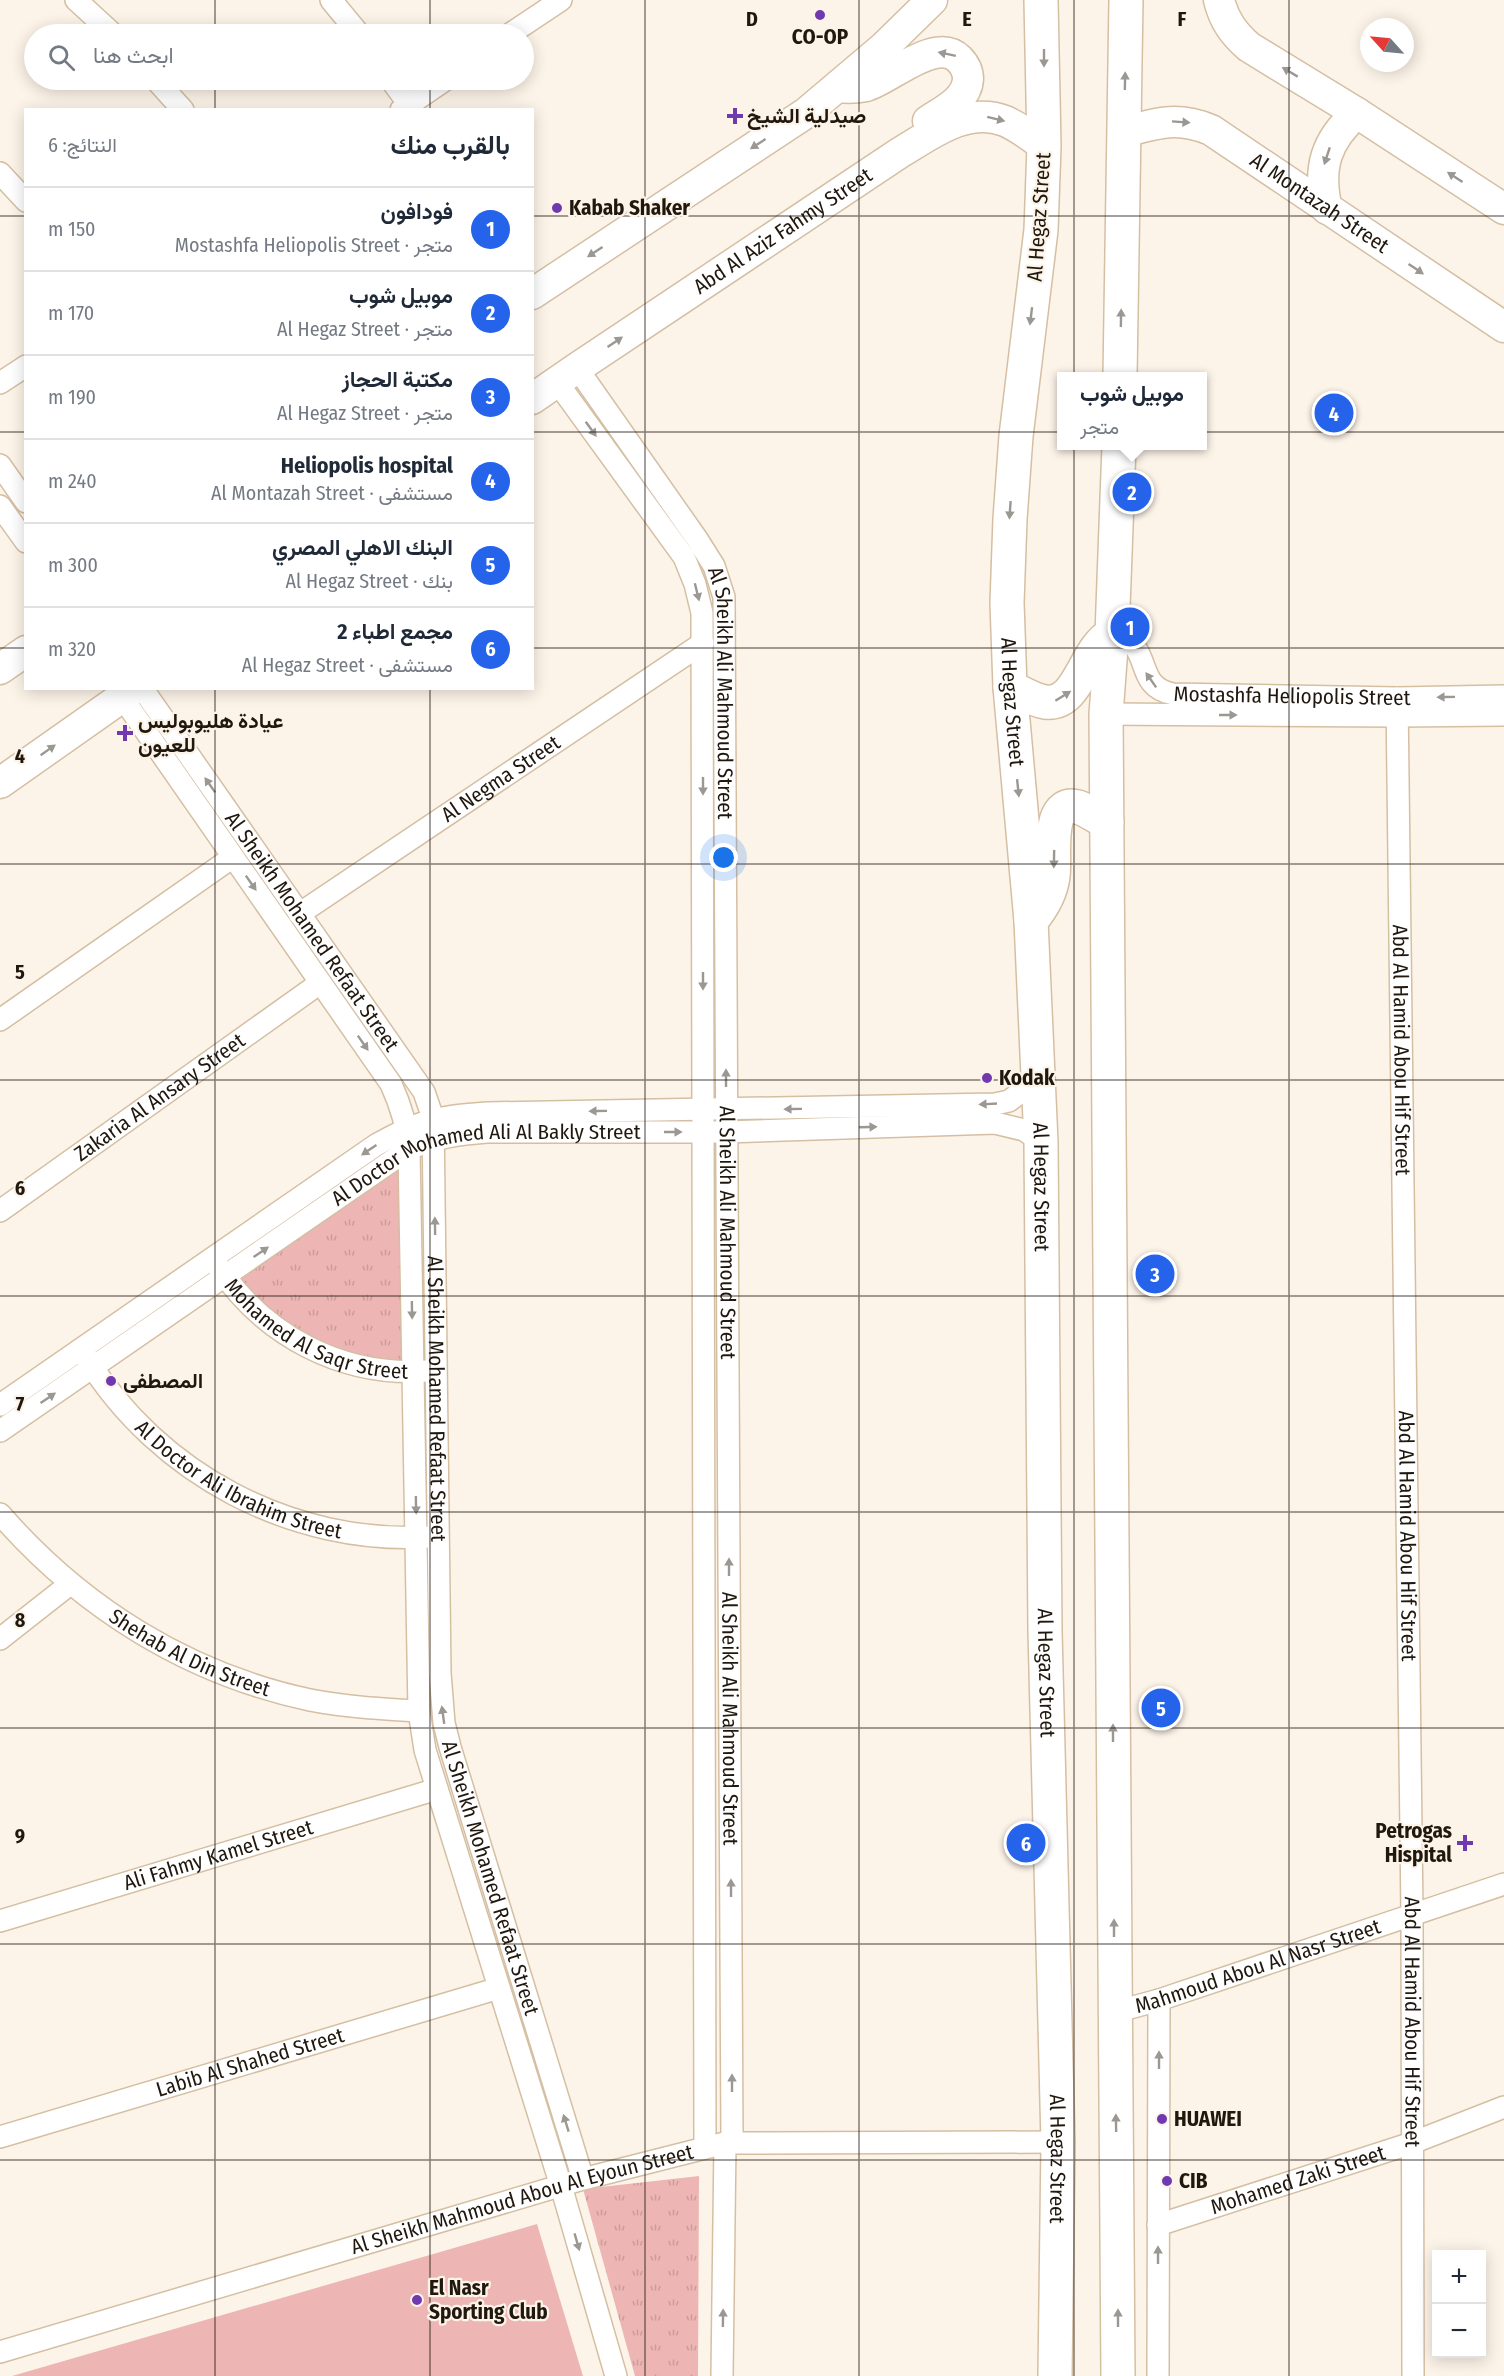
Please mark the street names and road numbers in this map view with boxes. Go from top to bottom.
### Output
street label: Al Montazah Street [1245,147,1394,259]
street label: Al Hegaz Street [1022,151,1056,282]
street label: Abd Al Aziz Fahmy Street [689,162,877,300]
street label: Al Sheikh Ali Mahmoud Street [702,563,738,820]
street label: Al Hegaz Street [995,637,1030,768]
street label: Mostashfa Heliopolis Street [1173,681,1411,711]
street label: Al Negma Street [436,729,565,828]
street label: Al Sheikh Mohamed Refaat Street [219,807,405,1056]
street label: Abd Al Hamid Abou Hif Street [1387,924,1416,1176]
street label: Zakaria Al Ansary Street [69,1028,250,1167]
street label: Al Sheikh Ali Mahmoud Street [714,1106,741,1360]
street label: Al Doctor Mohamed Ali Al Bakly Street [326,1119,641,1212]
street label: Al Hegaz Street [1027,1122,1055,1252]
street label: Al Sheikh Mohamed Refaat Street [422,1256,451,1542]
street label: Mohamed Al Saqr Street [219,1273,409,1385]
street label: Abd Al Hamid Abou Hif Street [1393,1410,1422,1662]
street label: Al Doctor Ali Ibrahim Street [130,1415,344,1544]
street label: Al Sheikh Ali Mahmoud Street [716,1592,743,1846]
street label: Shehab Al Din Street [104,1603,273,1702]
street label: Al Hegaz Street [1032,1608,1061,1738]
street label: Al Sheikh Mohamed Refaat Street [436,1738,545,2018]
street label: Ali Fahmy Kamel Street [120,1814,316,1896]
street label: Abd Al Hamid Abou Hif Street [1399,1896,1426,2148]
street label: Mahmoud Abou Al Nasr Street [1132,1913,1384,2019]
street label: Labib Al Shahed Street [153,2022,347,2103]
street label: Al Hegaz Street [1044,2094,1071,2224]
street label: Al Sheikh Mahmoud Abou Al Eyoun Street [348,2139,696,2260]
street label: Mohamed Zaki Street [1207,2140,1388,2220]

